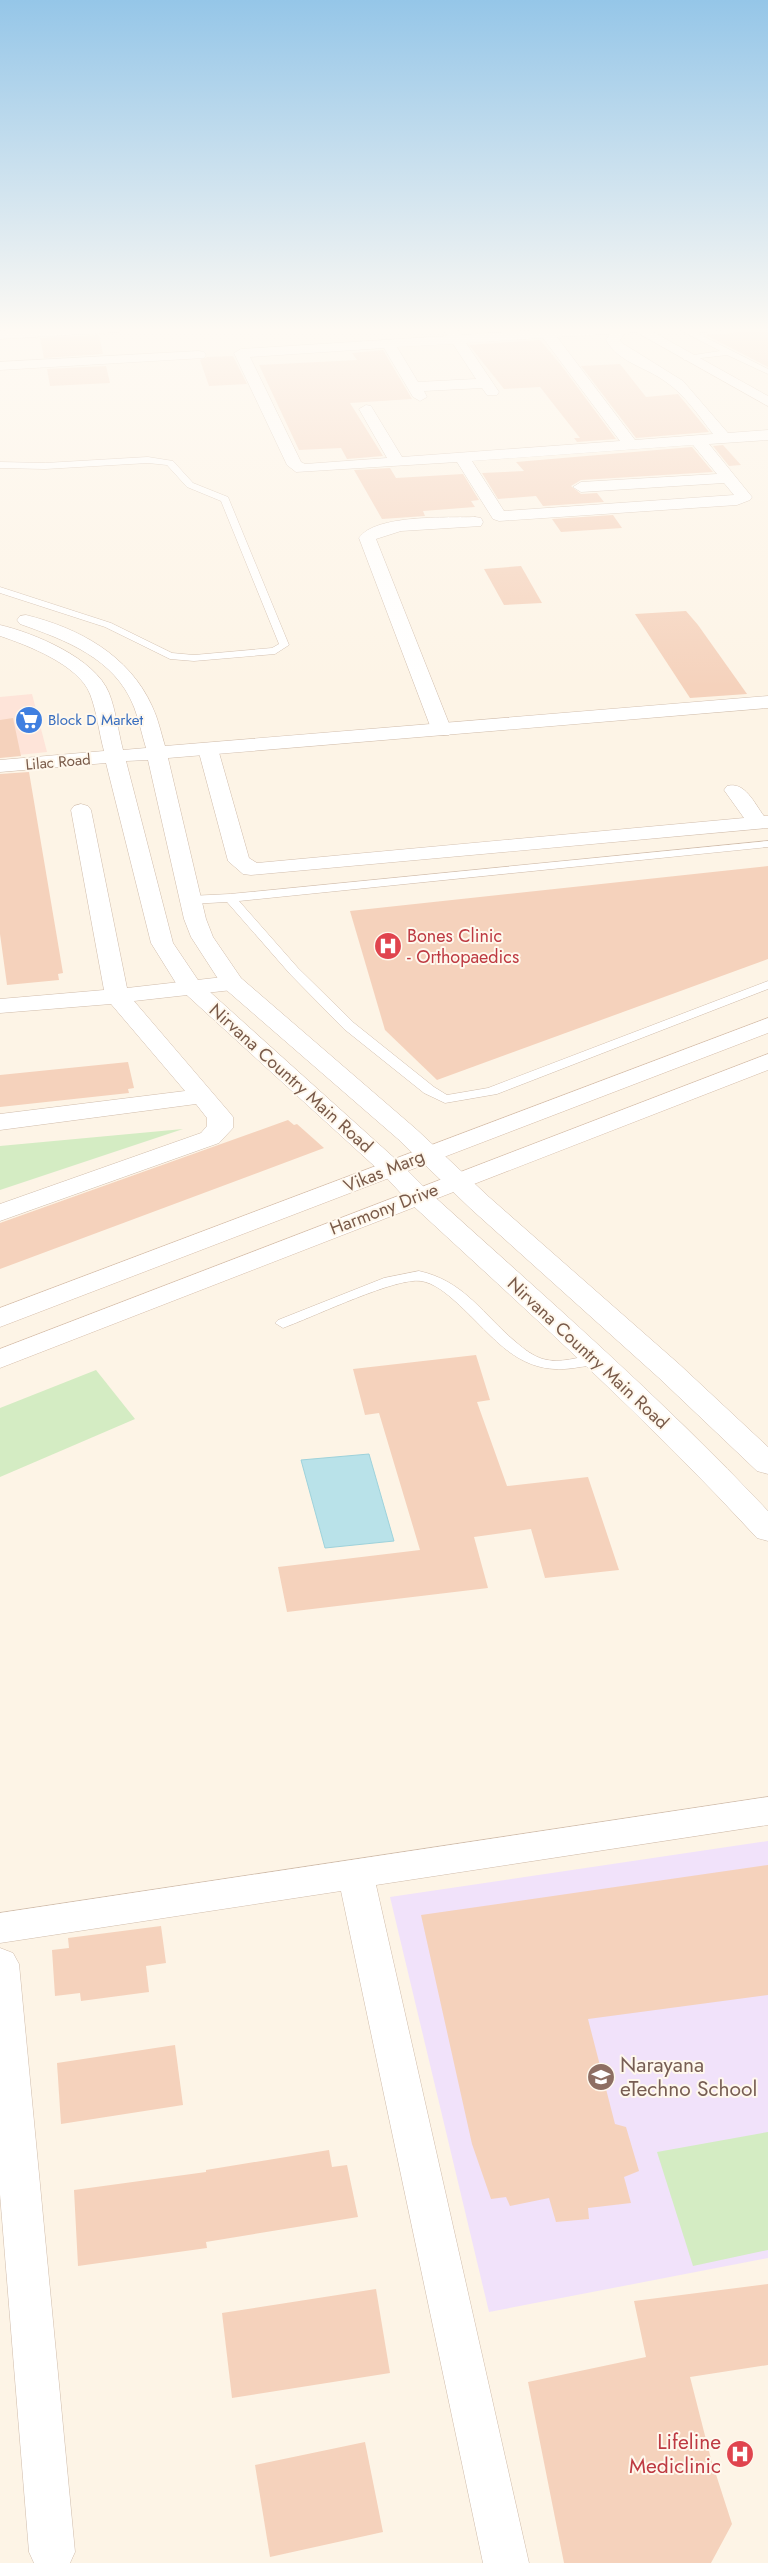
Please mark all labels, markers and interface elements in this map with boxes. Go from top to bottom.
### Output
supermarket icon: Block D Market [14,705,44,735]
place label: Block D Market [48,709,144,731]
street label: Lilac Road [24,748,92,776]
place label: Bones Clinic - Orthopaedics [407,923,519,970]
hospital icon: Bones Clinic - Orthopaedics [373,931,403,961]
street label: Nirvana Country Main Road [203,997,379,1159]
street label: Vikas Marg [340,1143,428,1199]
street label: Harmony Drive [326,1176,442,1242]
street label: Nirvana Country Main Road [501,1271,675,1435]
place label: Narayana eTechno School [620,2050,757,2104]
school or university icon: Narayana eTechno School [586,2062,616,2092]
place label: Lifeline Mediclinic [629,2427,721,2481]
hospital icon: Lifeline Mediclinic [725,2439,755,2469]

